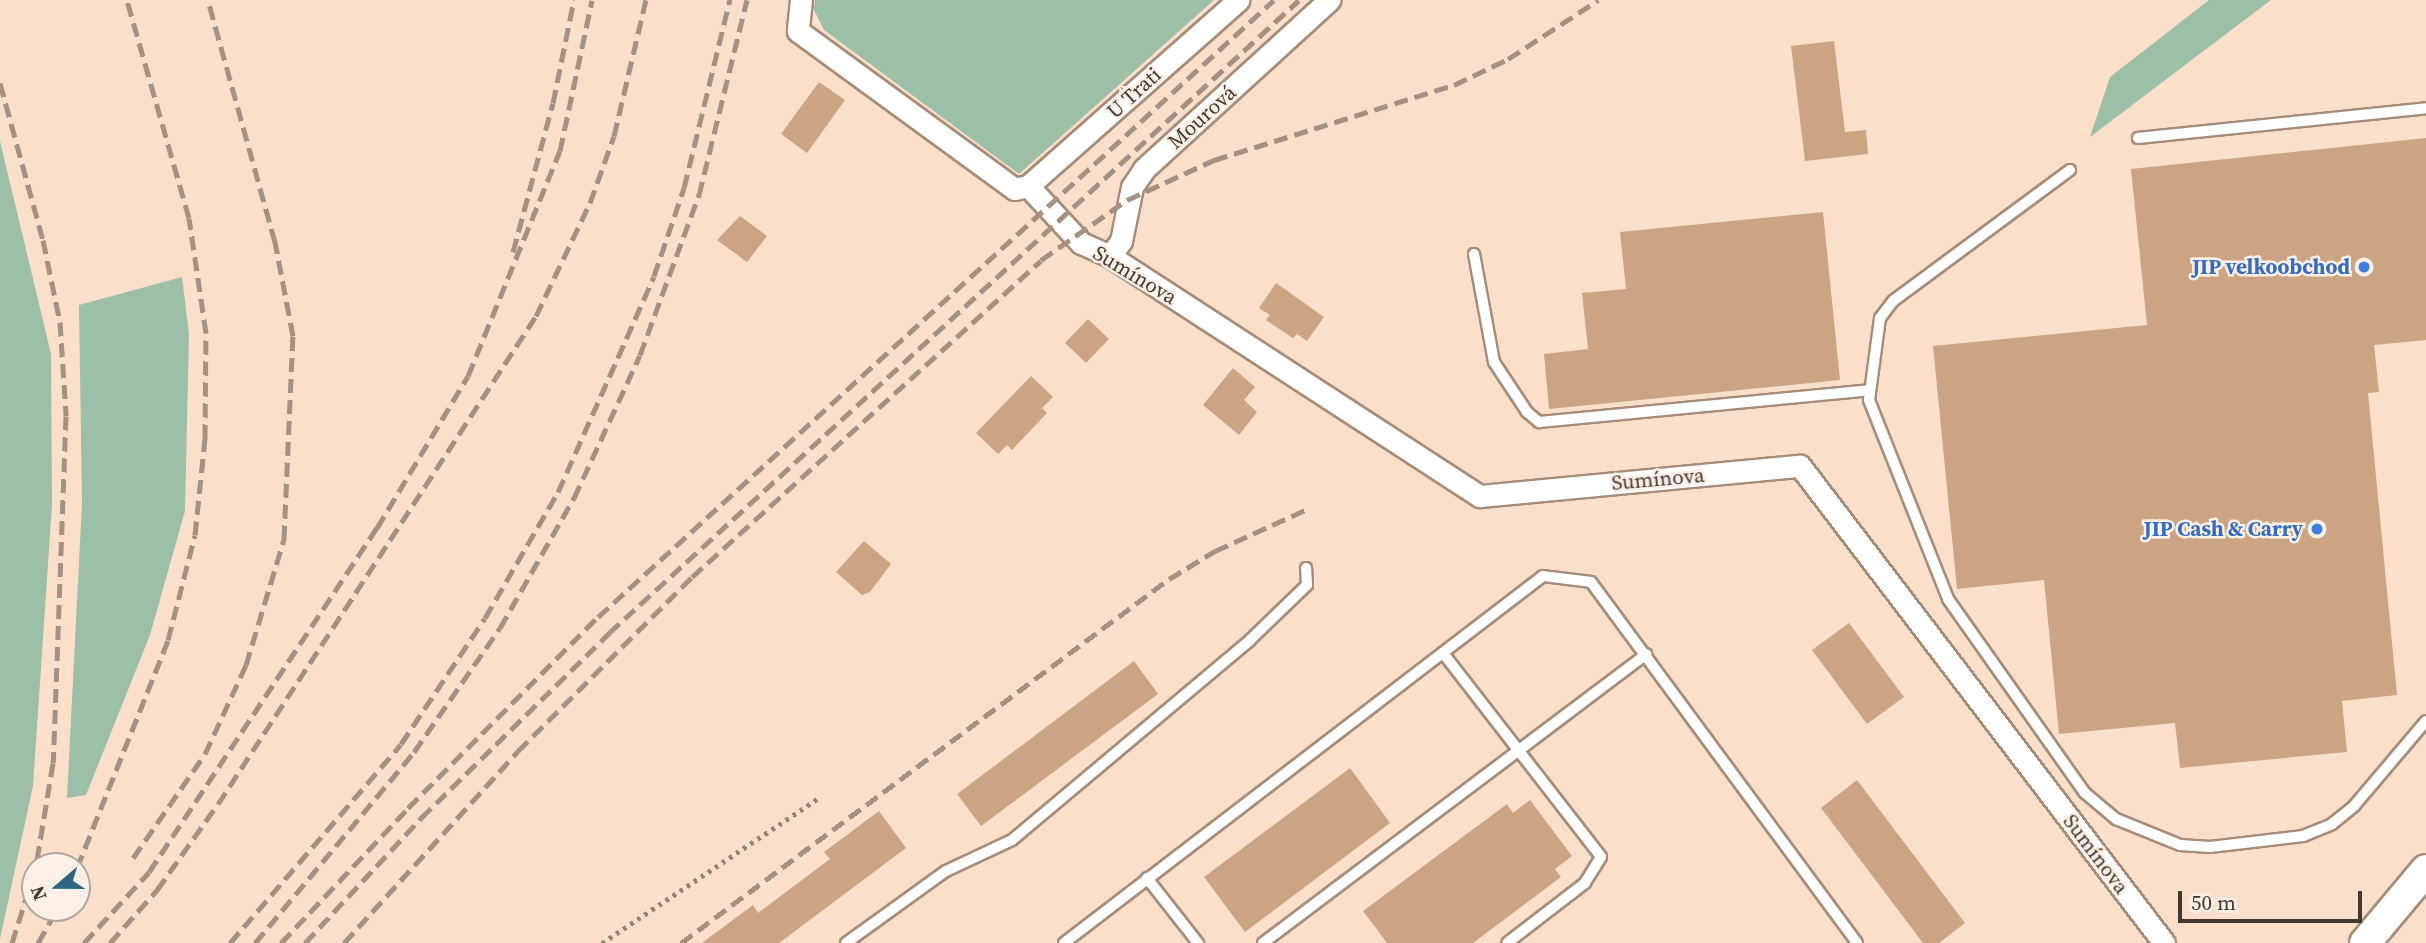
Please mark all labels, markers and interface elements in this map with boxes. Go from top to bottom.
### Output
street label: U Trati [1102,62,1166,124]
street label: Mourová [1163,80,1241,154]
street label: Sumínova [1089,240,1181,310]
place label: JIP velkoobchod [2192,254,2350,280]
marker: JIP velkoobchod [2356,259,2372,275]
street label: Sumínova [1610,462,1706,496]
place label: JIP Cash & Carry [2144,516,2303,542]
marker: JIP Cash & Carry [2309,521,2325,537]
street label: Sumínova [2058,809,2134,899]
north arrow [21,852,91,922]
scale bar [2181,876,2365,920]
text: N [24,883,53,904]
text: 50 m [2191,888,2236,917]

